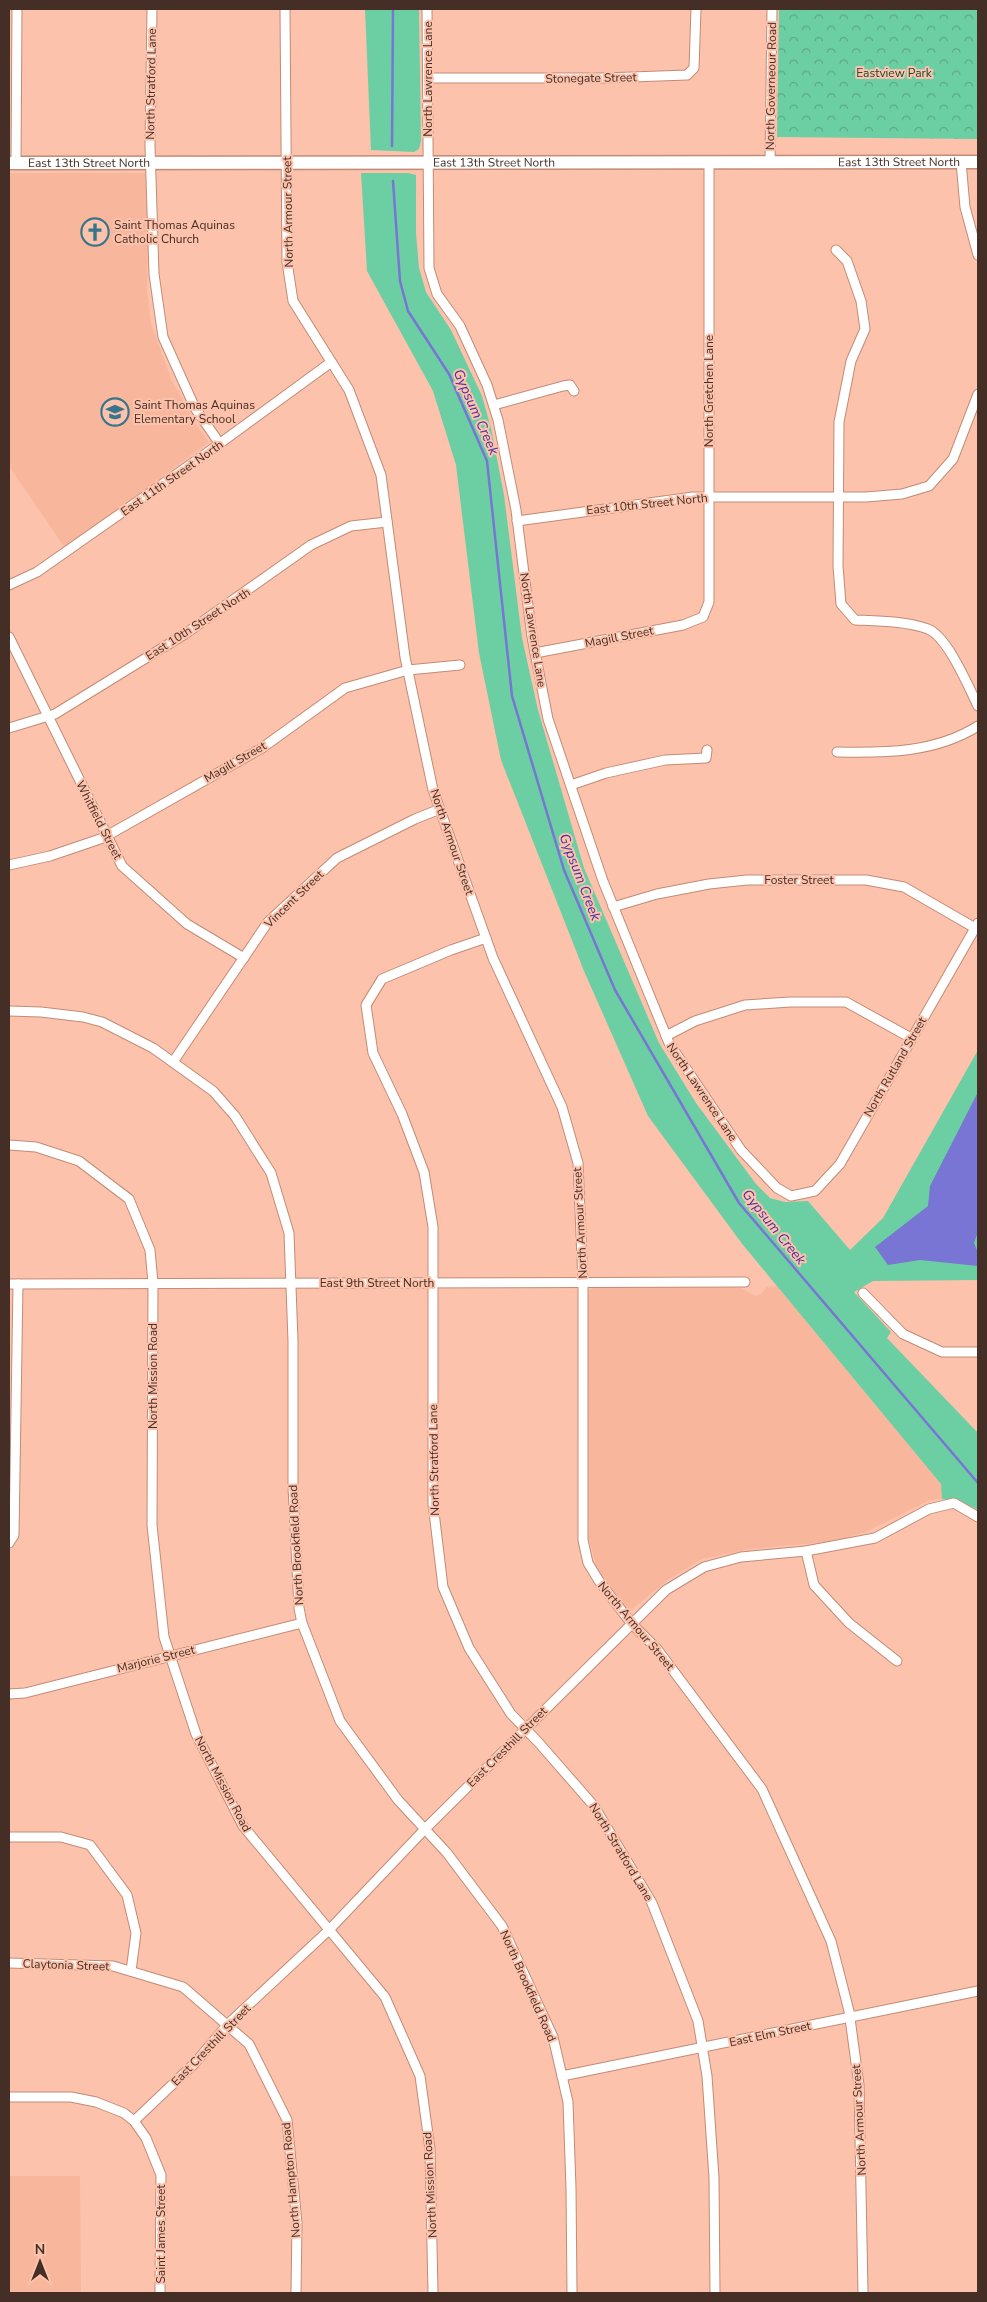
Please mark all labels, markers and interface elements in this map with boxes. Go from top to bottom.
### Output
street label: North Lawrence Lane [420,21,436,137]
street label: North Governeour Road [762,22,780,150]
street label: North Stratford Lane [142,28,160,140]
park label: Eastview Park [856,65,933,81]
street label: Stonegate Street [545,69,637,87]
street label: East 13th Street North [433,154,555,171]
street label: East 13th Street North [838,154,960,170]
street label: East 13th Street North [28,155,150,171]
street label: North Armour Street [279,156,297,268]
church icon: Saint Thomas Aquinas Catholic Church [80,217,110,247]
place label: Saint Thomas Aquinas Catholic Church [114,217,235,247]
street label: North Gretchen Lane [701,335,717,447]
water label: Gypsum Creek [449,366,504,459]
school or university icon: Saint Thomas Aquinas Elementary School [100,397,130,427]
place label: Saint Thomas Aquinas Elementary School [134,397,255,427]
street label: East 11th Street North [118,437,226,519]
street label: East 10th Street North [586,490,708,518]
street label: North Lawrence Lane [516,572,550,688]
street label: East 10th Street North [143,584,253,664]
street label: Magill Street [583,622,655,651]
street label: Magill Street [201,737,270,786]
street label: Whitfield Street [72,778,126,863]
street label: North Armour Street [426,787,478,898]
water label: Gypsum Creek [555,831,606,924]
street label: Vincent Street [260,866,328,932]
street label: Foster Street [764,872,834,888]
street label: North Rutland Street [860,1013,931,1120]
street label: North Lawrence Lane [663,1040,741,1144]
street label: North Armour Street [569,1166,591,1279]
water label: Gypsum Creek [738,1185,811,1269]
street label: East 9th Street North [320,1275,434,1291]
street label: North Mission Road [145,1323,161,1429]
street label: North Stratford Lane [425,1404,443,1516]
street label: North Brookfield Road [285,1484,307,1606]
street label: North Armour Street [594,1578,678,1674]
street label: Marjorie Street [115,1641,197,1676]
street label: East Cresthill Street [463,1703,551,1791]
street label: North Mission Road [191,1733,255,1835]
street label: North Stratford Lane [585,1800,657,1904]
street label: North Brookfield Road [496,1928,560,2044]
street label: Claytonia Street [22,1955,110,1975]
street label: East Cresthill Street [168,2000,255,2089]
street label: East Elm Street [728,2017,813,2050]
street label: North Armour Street [848,2063,870,2176]
street label: North Hampton Road [278,2122,304,2238]
street label: North Mission Road [419,2132,441,2238]
street label: Saint James Street [153,2184,169,2284]
north arrow [15,2237,65,2287]
text: N [35,2240,45,2259]

